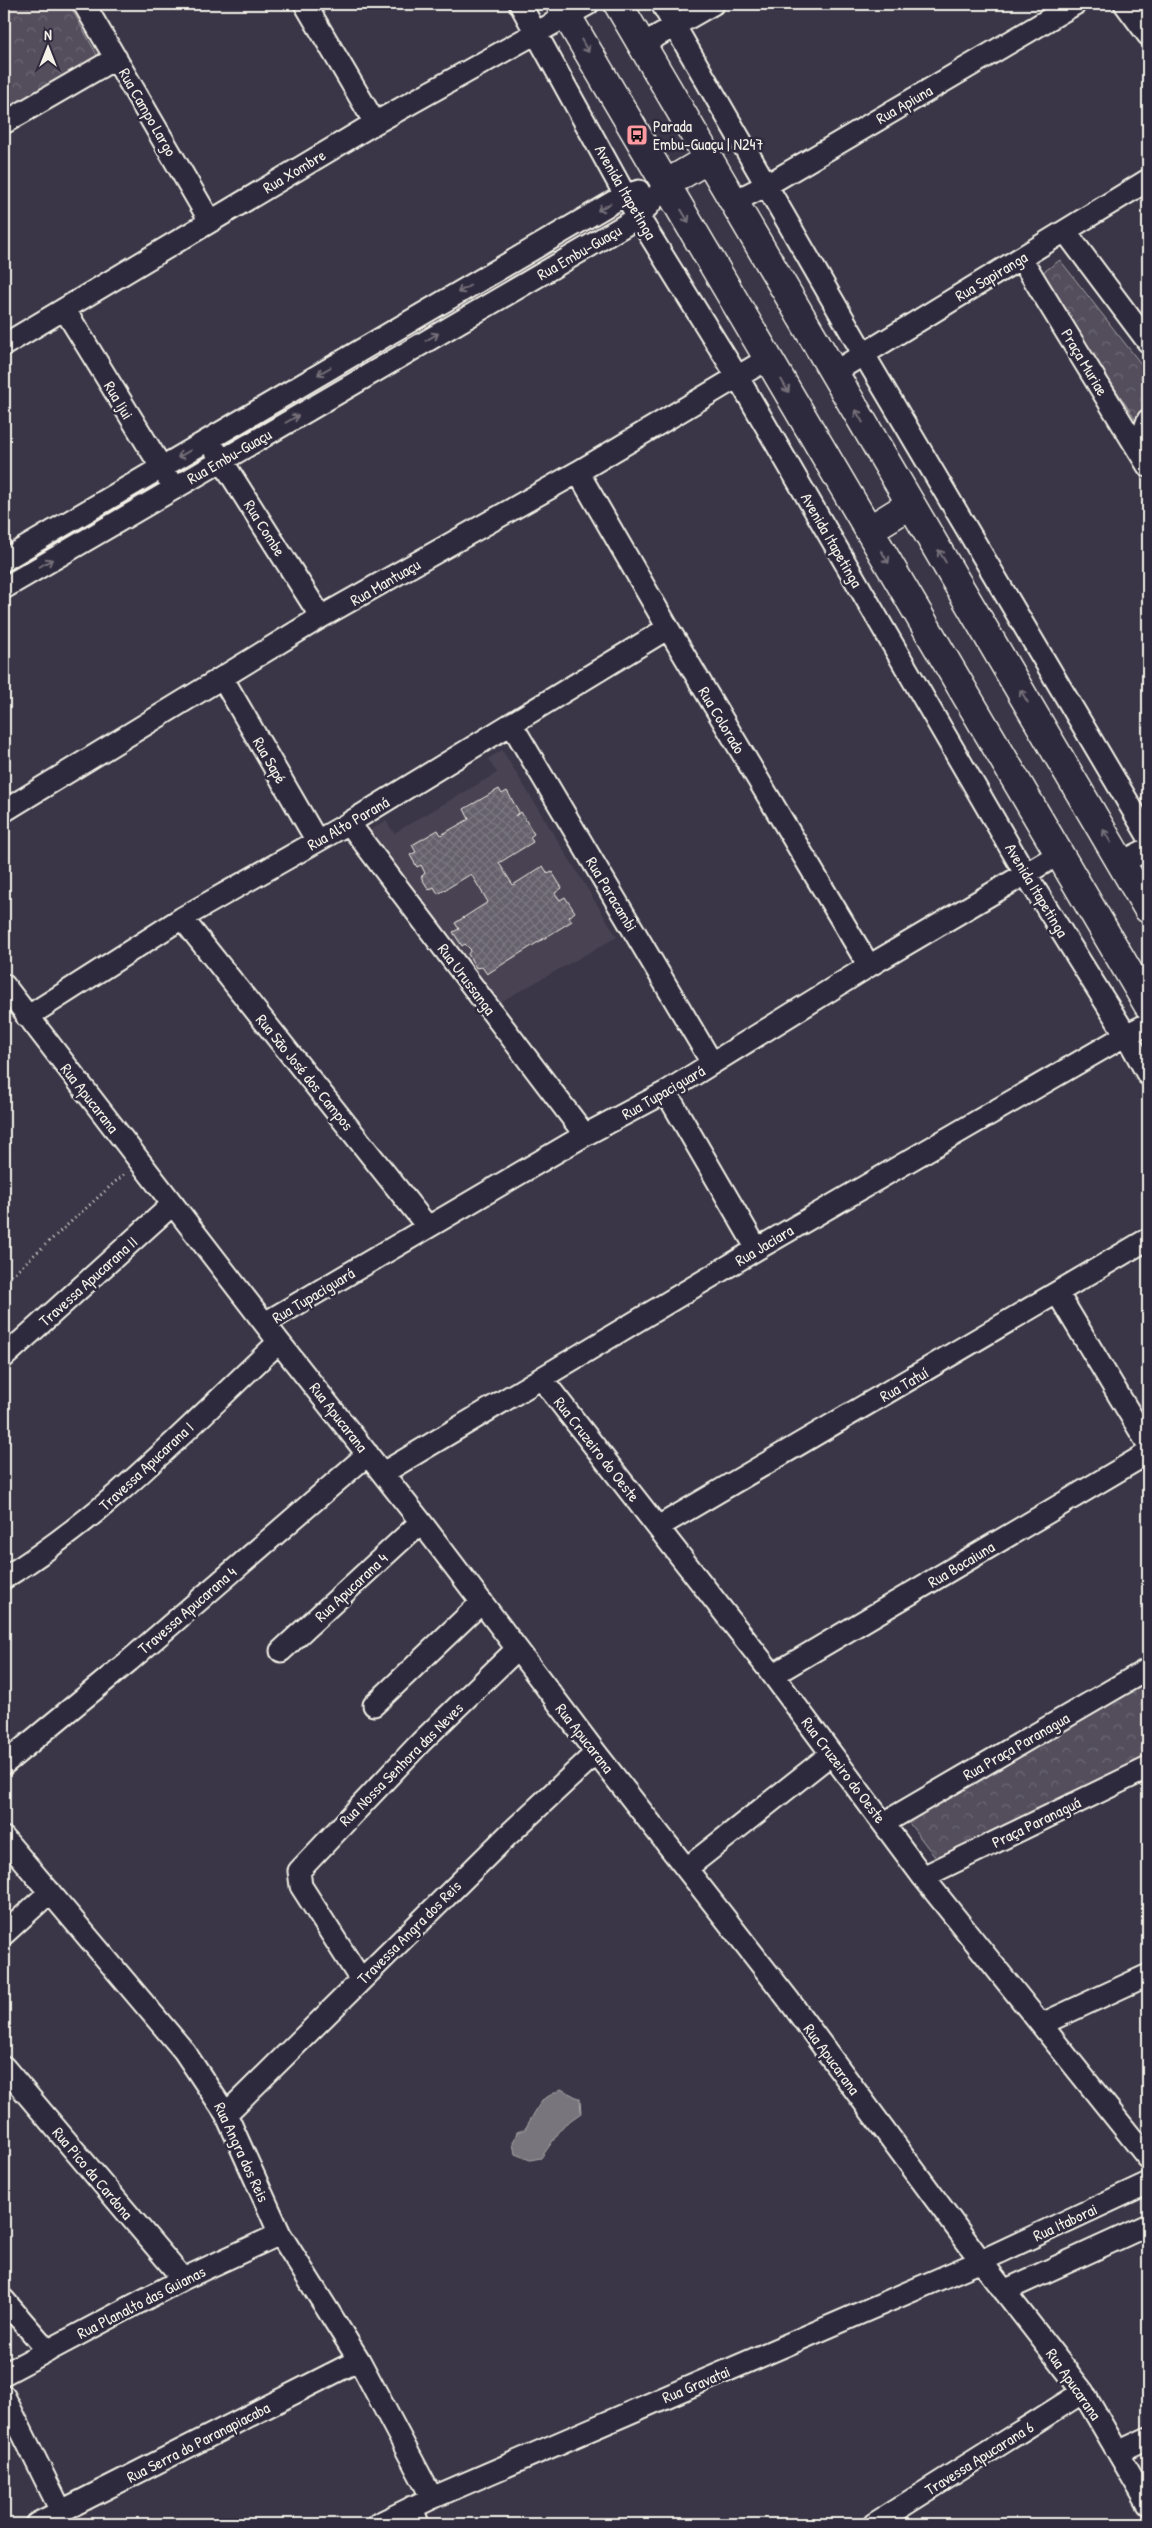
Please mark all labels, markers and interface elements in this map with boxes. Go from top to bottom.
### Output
north arrow [22,22,72,72]
text: N [44,25,52,44]
one-way arrow [580,38,590,52]
street label: Rua Campo Largo [114,64,182,161]
street label: Rua Apiuna [872,79,936,129]
place label: Parada Embu-Guaçu | N247 [653,115,764,155]
bus stop icon: Parada Embu-Guaçu | N247 [625,123,649,147]
street label: Avenida Itapetinga [590,141,662,243]
street label: Rua Xombre [258,143,330,198]
one-way arrow [597,202,612,212]
one-way arrow [680,208,690,223]
street label: Rua Embu-Guaçu [533,219,626,285]
street label: Rua Sapiranga [951,246,1031,306]
one-way arrow [458,285,472,295]
street label: Praça Muriae [1056,324,1114,400]
one-way arrow [425,332,439,342]
one-way arrow [318,367,332,377]
street label: Rua Ijui [99,377,139,423]
one-way arrow [781,379,791,393]
one-way arrow [854,410,864,424]
one-way arrow [284,414,298,424]
street label: Rua Embu-Guaçu [183,423,276,489]
one-way arrow [177,449,191,459]
street label: Avenida Itapetinga [796,489,868,591]
street label: Rua Combe [239,496,291,561]
one-way arrow [880,549,890,563]
one-way arrow [936,550,946,564]
street label: Rua Mantuaçu [346,553,425,611]
one-way arrow [38,558,52,568]
street label: Rua Colorado [693,682,751,758]
one-way arrow [1019,690,1029,704]
street label: Rua Sapé [248,733,292,788]
street label: Rua Alto Paraná [303,791,393,855]
one-way arrow [1101,830,1111,844]
street label: Avenida Itapetinga [1000,839,1074,941]
street label: Rua Paracambi [581,853,643,935]
street label: Rua Urussanga [433,939,501,1019]
street label: Rua São José dos Campos [251,1009,359,1135]
street label: Rua Apucarana [56,1058,124,1138]
street label: Rua Tupaciguará [617,1059,709,1125]
street label: Rua Jaciara [731,1219,797,1271]
street label: Travessa Apucarana II [34,1231,142,1331]
street label: Rua Tupaciguará [268,1262,358,1328]
street label: Rua Tatuí [876,1361,932,1407]
street label: Rua Apucarana [305,1377,373,1457]
street label: Rua Cruzeiro do Oeste [549,1392,645,1507]
street label: Travessa Apucarana I [94,1416,198,1516]
street label: Rua Bocaiuna [924,1535,998,1593]
street label: Rua Apucarana 4 [310,1547,392,1627]
street label: Travessa Apucarana 4 [133,1561,241,1659]
street label: Rua Nossa Senhora das Neves [334,1697,468,1831]
street label: Rua Apucarana [551,1698,619,1778]
street label: Rua Praça Paranagua [959,1707,1073,1785]
street label: Rua Cruzeiro do Oeste [797,1712,892,1828]
street label: Praça Paranaguá [988,1791,1084,1853]
street label: Travessa Angra dos Reis [352,1875,466,1989]
street label: Rua Apucarana [799,2019,865,2099]
street label: Rua Angra dos Reis [209,2099,275,2205]
street label: Rua Pico da Cardona [48,2122,138,2224]
street label: Rua Itaborai [1029,2198,1101,2246]
street label: Rua Planalto das Guianas [73,2260,209,2344]
street label: Rua Apucarana [1041,2344,1107,2424]
street label: Rua Gravatai [659,2360,733,2408]
street label: Rua Serra do Paranapiacaba [123,2396,273,2488]
street label: Travessa Apucarana 6 [920,2416,1038,2500]

